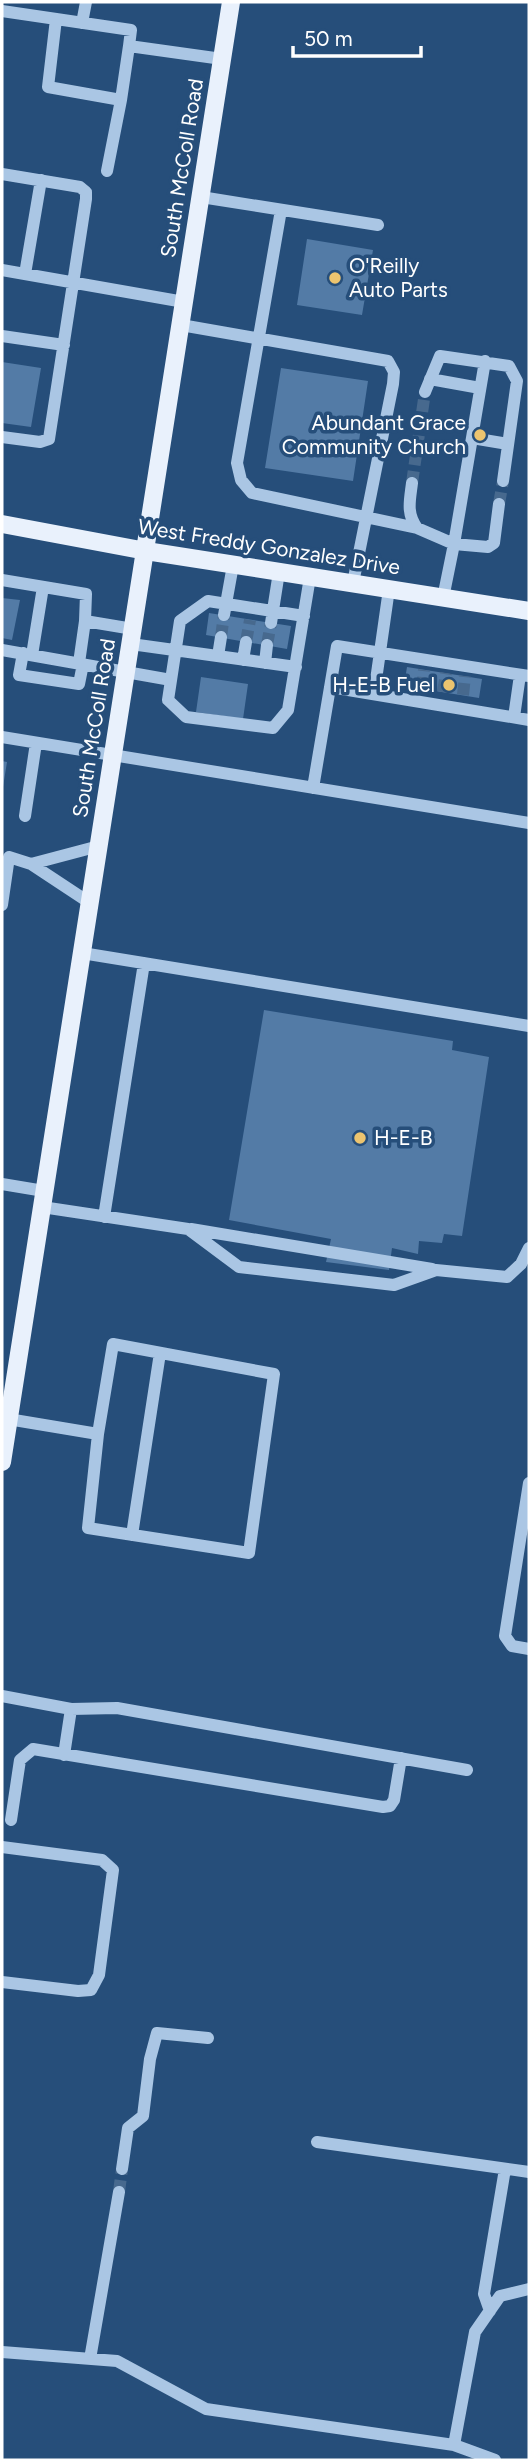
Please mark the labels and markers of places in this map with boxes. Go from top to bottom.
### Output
place label: O'Reilly Auto Parts [349,253,448,302]
marker: O'Reilly Auto Parts [327,270,343,286]
place label: Abundant Grace Community Church [282,410,466,459]
marker: Abundant Grace Community Church [472,427,488,443]
place label: H-E-B Fuel [332,672,435,697]
marker: H-E-B Fuel [441,677,457,693]
place label: H-E-B [374,1125,433,1150]
marker: H-E-B [352,1130,368,1146]

